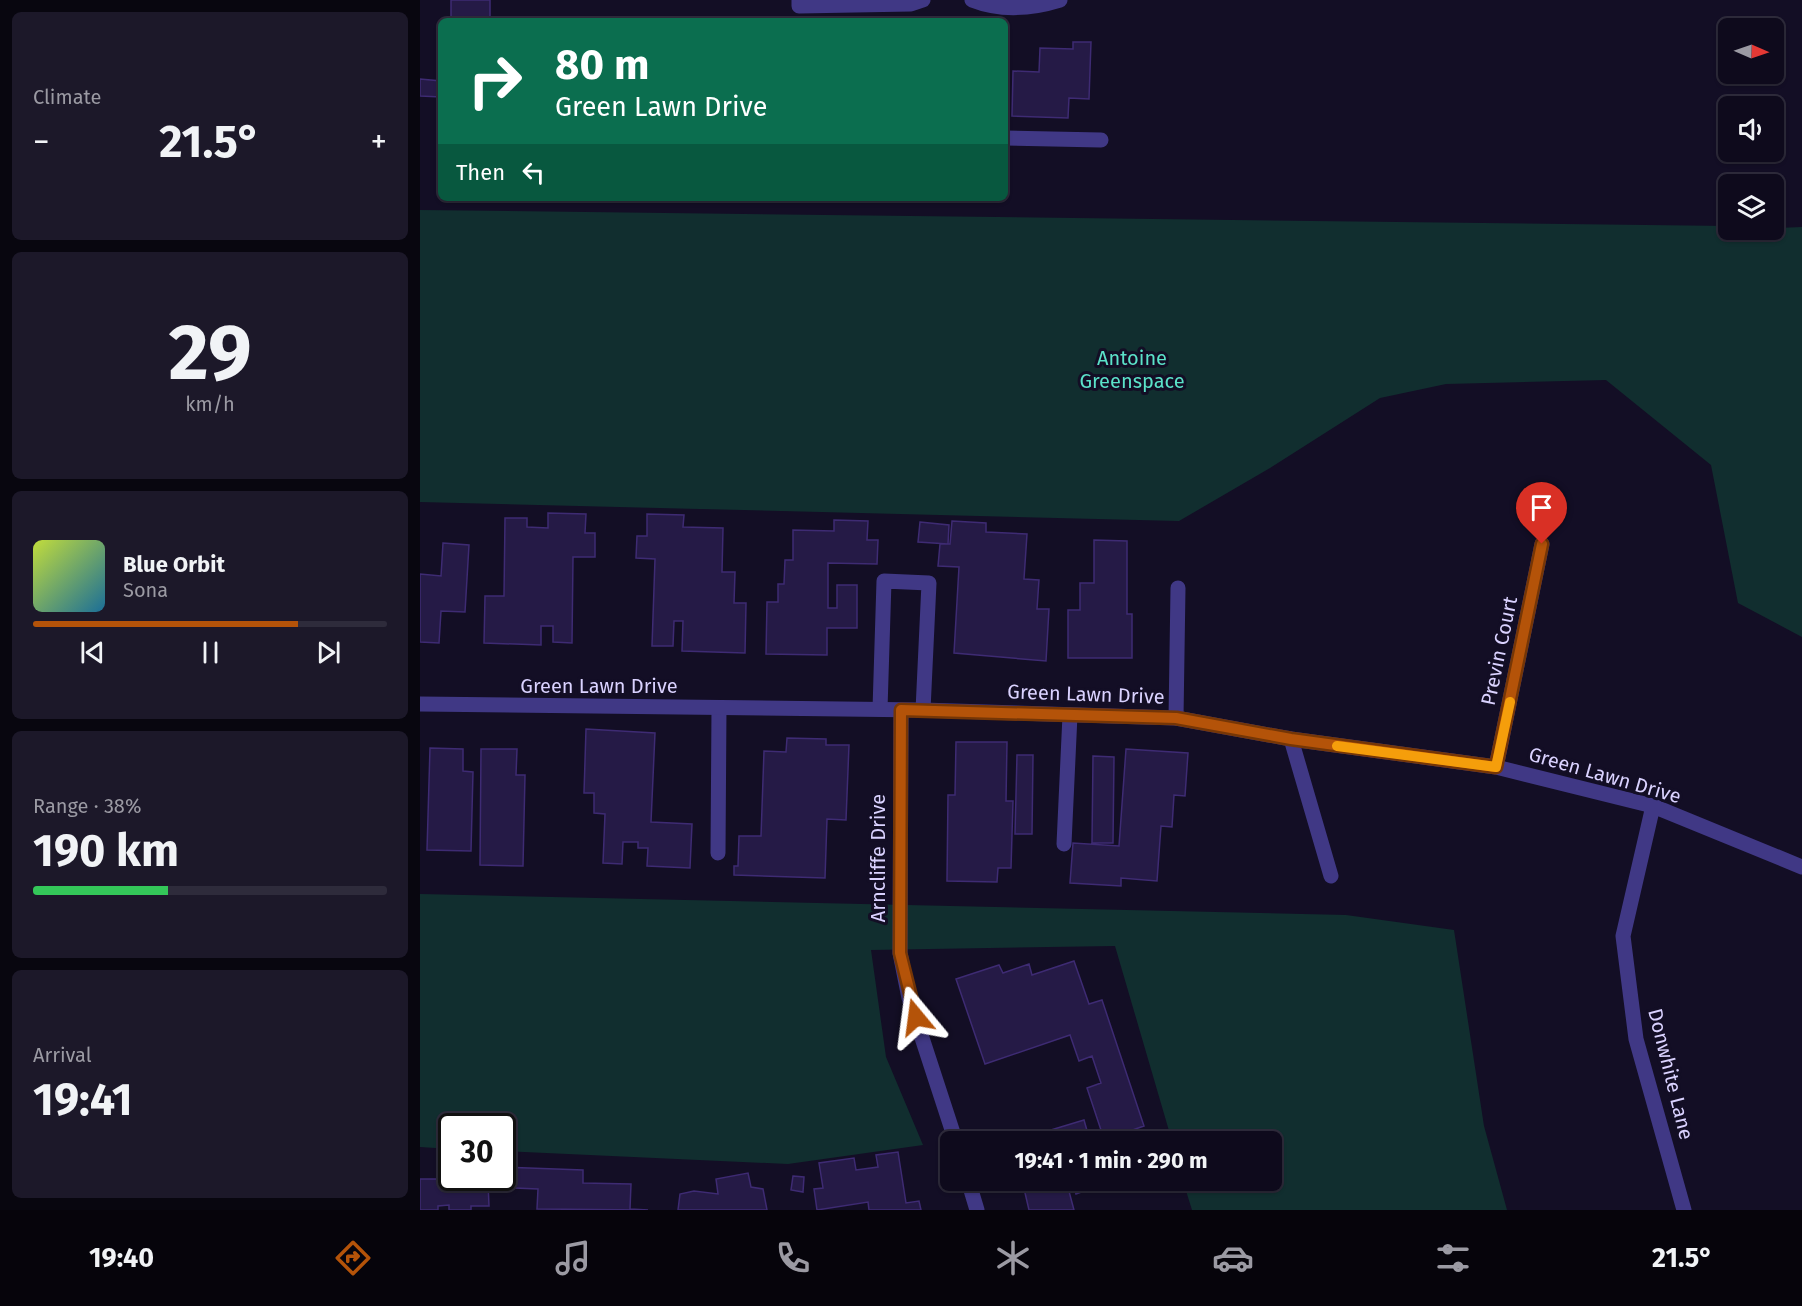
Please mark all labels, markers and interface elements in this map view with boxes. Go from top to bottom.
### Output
north arrow [1718,18,1784,84]
map controls [1718,18,1784,240]
text: 80 m [555,40,649,90]
icon: right [456,42,534,120]
text: Climate [33,85,101,109]
text: Green Lawn Drive [555,91,767,123]
button: sound [1718,96,1784,162]
text: 21.5° [159,115,261,169]
text: − [33,122,50,162]
text: + [371,122,387,162]
icon: left [517,156,550,189]
text: Then [456,159,505,186]
button: layers [1718,174,1784,240]
text: 29 [168,306,252,400]
park label: Antoine Greenspace [1079,346,1185,393]
text: km/h [185,392,235,416]
pin [1516,482,1567,544]
icon: arrive [1525,491,1558,524]
text: Blue Orbit [123,551,225,578]
text: Sona [123,578,168,602]
street label: Previn Court [1476,594,1522,708]
icon: previous [76,636,109,669]
icon: pause [194,636,227,669]
icon: next [312,636,345,669]
street label: Green Lawn Drive [520,674,678,698]
street label: Green Lawn Drive [1007,679,1165,709]
street label: Green Lawn Drive [1526,742,1684,808]
text: Range · 38% [33,794,141,818]
street label: Arncliffe Drive [866,794,890,922]
text: 190 km [33,824,179,878]
position arrow [884,985,948,1049]
street label: Donwhite Lane [1643,1006,1699,1142]
text: Arrival [33,1043,92,1067]
text: 19:41 [33,1073,133,1127]
speed limit sign: 30 [438,1113,516,1191]
text: 19:41 · 1 min · 290 m [1014,1147,1208,1174]
icon: directions [332,1237,374,1279]
icon: music [552,1237,594,1279]
icon: phone [772,1237,814,1279]
icon: climate [992,1237,1034,1279]
icon: car [1212,1237,1254,1279]
icon: filters [1432,1237,1474,1279]
text: 19:40 [89,1242,154,1274]
text: 21.5° [1652,1242,1713,1274]

